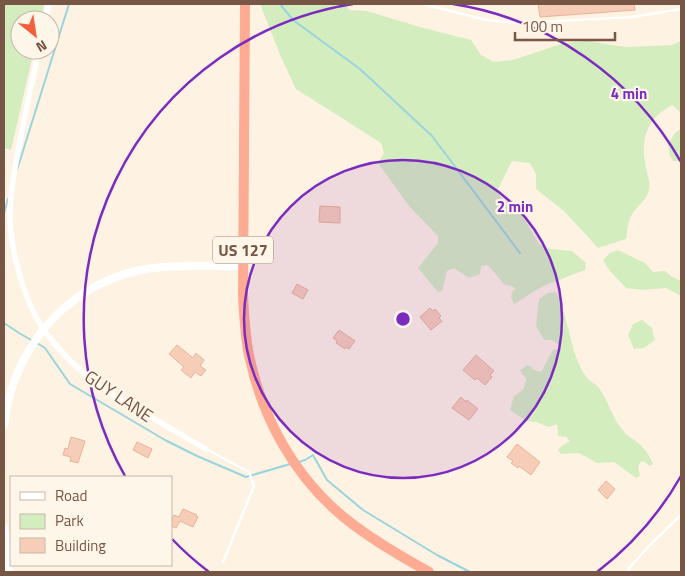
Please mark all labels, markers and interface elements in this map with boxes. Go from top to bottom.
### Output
north arrow [10,10,60,60]
scale bar [515,10,615,42]
text: 100 m [522,15,563,38]
text: N [32,35,51,58]
text: 4 min [611,82,647,105]
text: 2 min [497,195,533,218]
road number: US 127 [213,236,273,264]
centre of rings [394,310,412,328]
street label: GUY LANE [79,363,159,429]
legend [10,476,172,566]
text: Road [55,484,87,507]
text: Park [55,509,84,532]
text: Building [55,534,106,557]

